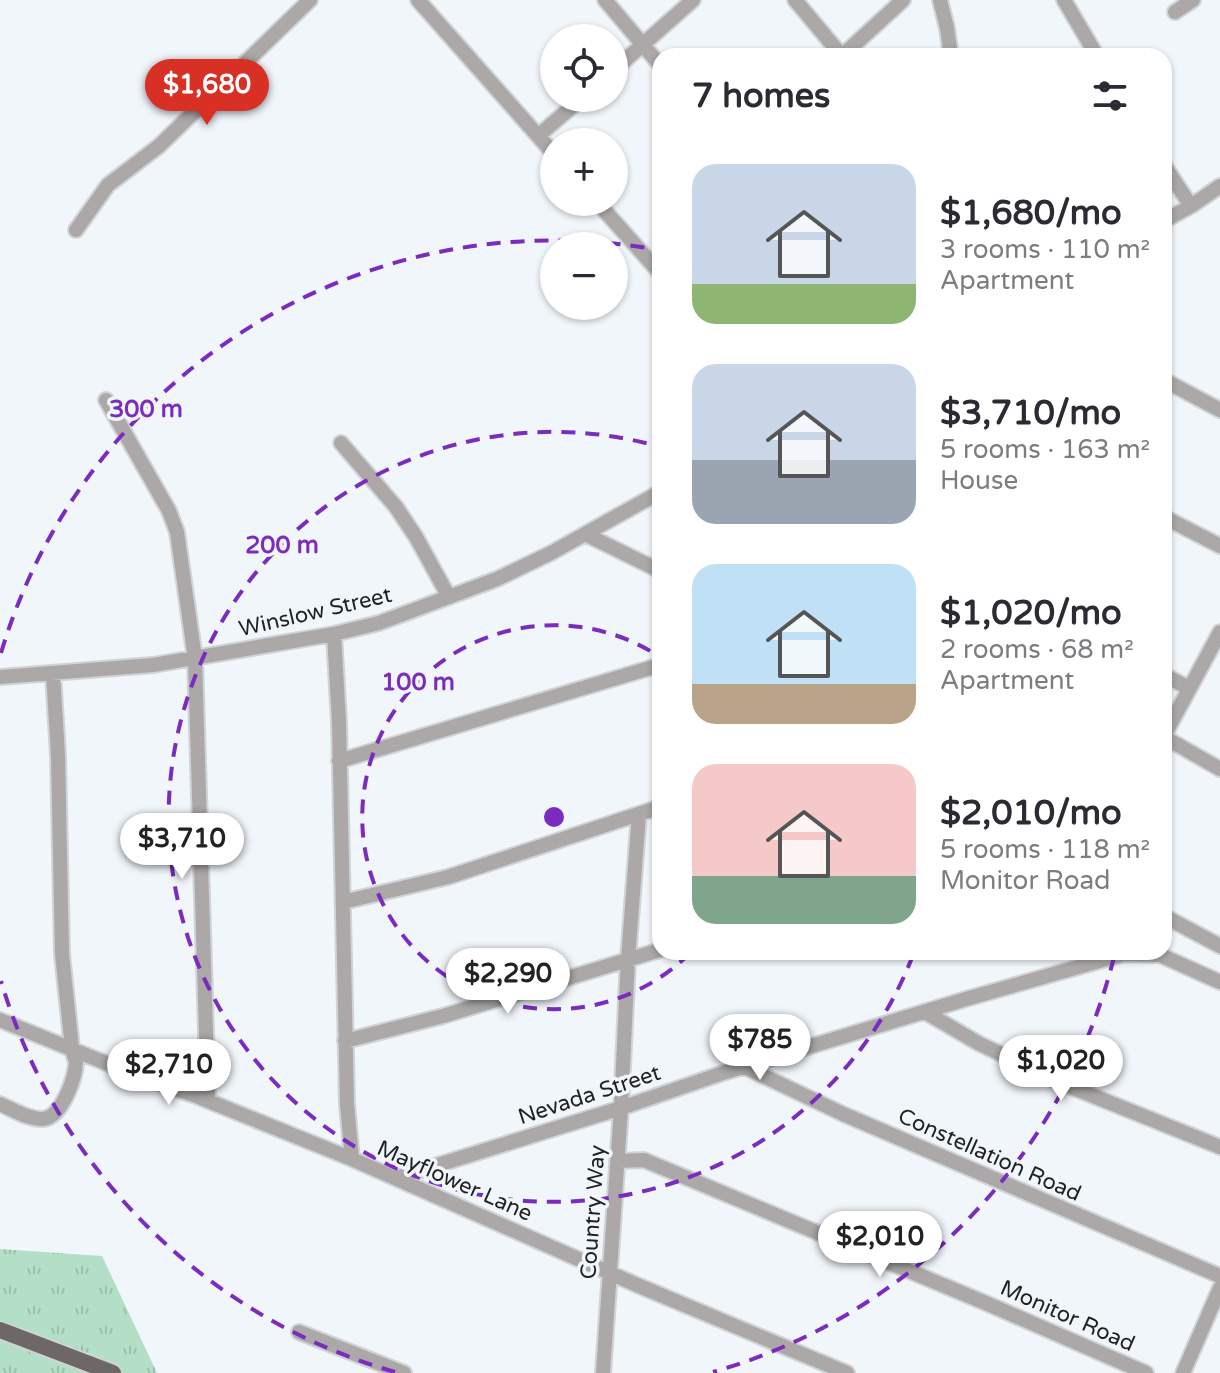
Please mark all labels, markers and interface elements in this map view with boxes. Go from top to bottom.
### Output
map controls [540,24,628,320]
button: locate [540,24,628,112]
pin: $1,680 [142,59,272,127]
text: $1,680 [163,69,251,100]
icon: filters [1088,74,1132,118]
text: 7 homes [692,76,830,117]
button: + [540,128,628,216]
text: $1,680/mo [940,193,1122,234]
icon: home [756,196,852,292]
button: − [540,232,628,320]
text: 3 rooms · 110 m² [940,234,1150,265]
text: Apartment [940,265,1074,296]
text: $3,710/mo [940,393,1121,434]
text: 300 m [109,395,183,424]
icon: home [756,396,852,492]
text: 5 rooms · 163 m² [940,434,1150,465]
text: House [940,465,1018,496]
text: 200 m [245,531,319,560]
street label: Winslow Street [236,582,394,642]
text: $1,020/mo [940,593,1122,634]
icon: home [756,596,852,692]
text: 2 rooms · 68 m² [940,634,1134,665]
text: Apartment [940,665,1074,696]
text: 100 m [381,668,455,697]
text: $2,010/mo [940,793,1122,834]
icon: home [756,796,852,892]
centre of rings [540,803,568,831]
pin: $3,710 [117,813,247,881]
text: $3,710 [138,823,226,854]
text: 5 rooms · 118 m² [940,834,1150,865]
text: Monitor Road [940,865,1110,896]
pin: $2,290 [443,948,573,1016]
text: $2,290 [464,958,552,989]
pin: $785 [713,1014,807,1082]
text: $785 [727,1024,793,1055]
pin: $1,020 [996,1035,1126,1103]
pin: $2,710 [104,1039,234,1107]
text: $1,020 [1017,1045,1105,1076]
text: $2,710 [125,1049,213,1080]
street label: Nevada Street [515,1060,664,1130]
street label: Constellation Road [894,1103,1085,1207]
street label: Mayflower Lane [373,1135,536,1227]
street label: Country Way [575,1144,611,1280]
pin: $2,010 [815,1211,945,1279]
text: $2,010 [836,1221,924,1252]
street label: Monitor Road [996,1275,1139,1357]

